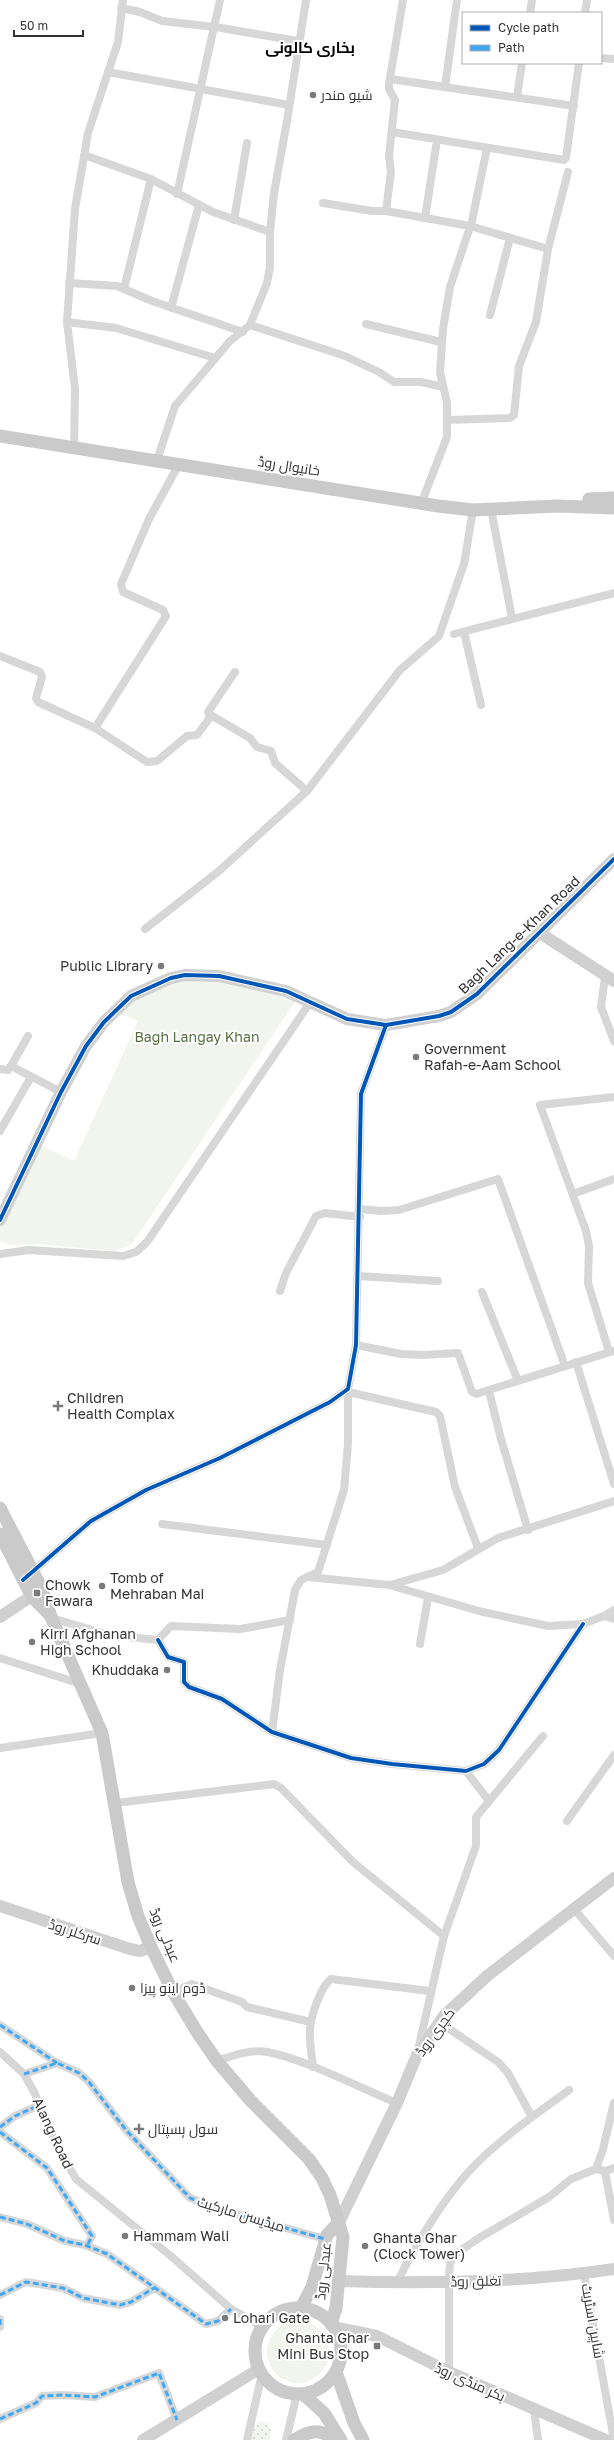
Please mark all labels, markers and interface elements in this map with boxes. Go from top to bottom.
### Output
scale bar [14,12,83,38]
legend [462,12,602,64]
text: 50 m [20,18,48,33]
text: Cycle path [498,20,559,35]
district label: بخاری کالونی [265,38,355,57]
text: Path [498,40,525,55]
place label: شیو مندر [320,86,373,103]
marker: شیو مندر [308,90,318,100]
street label: خانیوال روڈ [257,452,321,480]
street label: Bagh Lang-e-Khan Road [454,872,583,997]
place label: Public Library [60,957,153,974]
marker: Public Library [156,961,166,971]
park label: Bagh Langay Khan [134,1028,260,1045]
place label: Government Rafah-e-Aam School [424,1040,561,1073]
marker: Government Rafah-e-Aam School [411,1052,421,1062]
place label: Children Health Complax [67,1389,175,1422]
marker: Children Health Complax [52,1400,64,1412]
place label: Tomb of Mehraban Mai [110,1569,204,1602]
place label: Chowk Fawara [45,1576,93,1609]
marker: Tomb of Mehraban Mai [97,1581,107,1591]
marker: Chowk Fawara [32,1588,42,1598]
place label: Kirri Afghanan High School [40,1625,136,1658]
marker: Kirri Afghanan High School [27,1637,37,1647]
place label: Khuddaka [91,1661,159,1678]
marker: Khuddaka [162,1665,172,1675]
street label: عبدلی روڈ [146,1905,185,1965]
street label: سرکلر روڈ [47,1915,104,1948]
place label: ڈوم اینو پیزا [140,1979,206,1998]
marker: ڈوم اینو پیزا [127,1983,137,1993]
street label: کچری روڈ [411,2004,459,2060]
street label: Alang Road [30,2095,77,2171]
place label: سول ہسپتال [148,2120,218,2139]
marker: سول ہسپتال [133,2123,145,2135]
street label: میڈیسن مارکیٹ [195,2192,287,2235]
place label: Hammam Wali [133,2227,229,2244]
place label: Ghanta Ghar (Clock Tower) [373,2229,465,2262]
marker: Hammam Wali [120,2231,130,2241]
street label: عبدلی روڈ [311,2241,334,2301]
marker: Ghanta Ghar (Clock Tower) [360,2241,370,2251]
street label: تغلق روڈ [450,2272,502,2290]
street label: شاہین اسٹریٹ [578,2282,608,2360]
place label: Lohari Gate [233,2309,310,2326]
marker: Lohari Gate [220,2313,230,2323]
place label: Ghanta Ghar Mini Bus Stop [277,2329,370,2362]
marker: Ghanta Ghar Mini Bus Stop [372,2341,382,2351]
street label: بکر منڈی روڈ [432,2358,508,2405]

